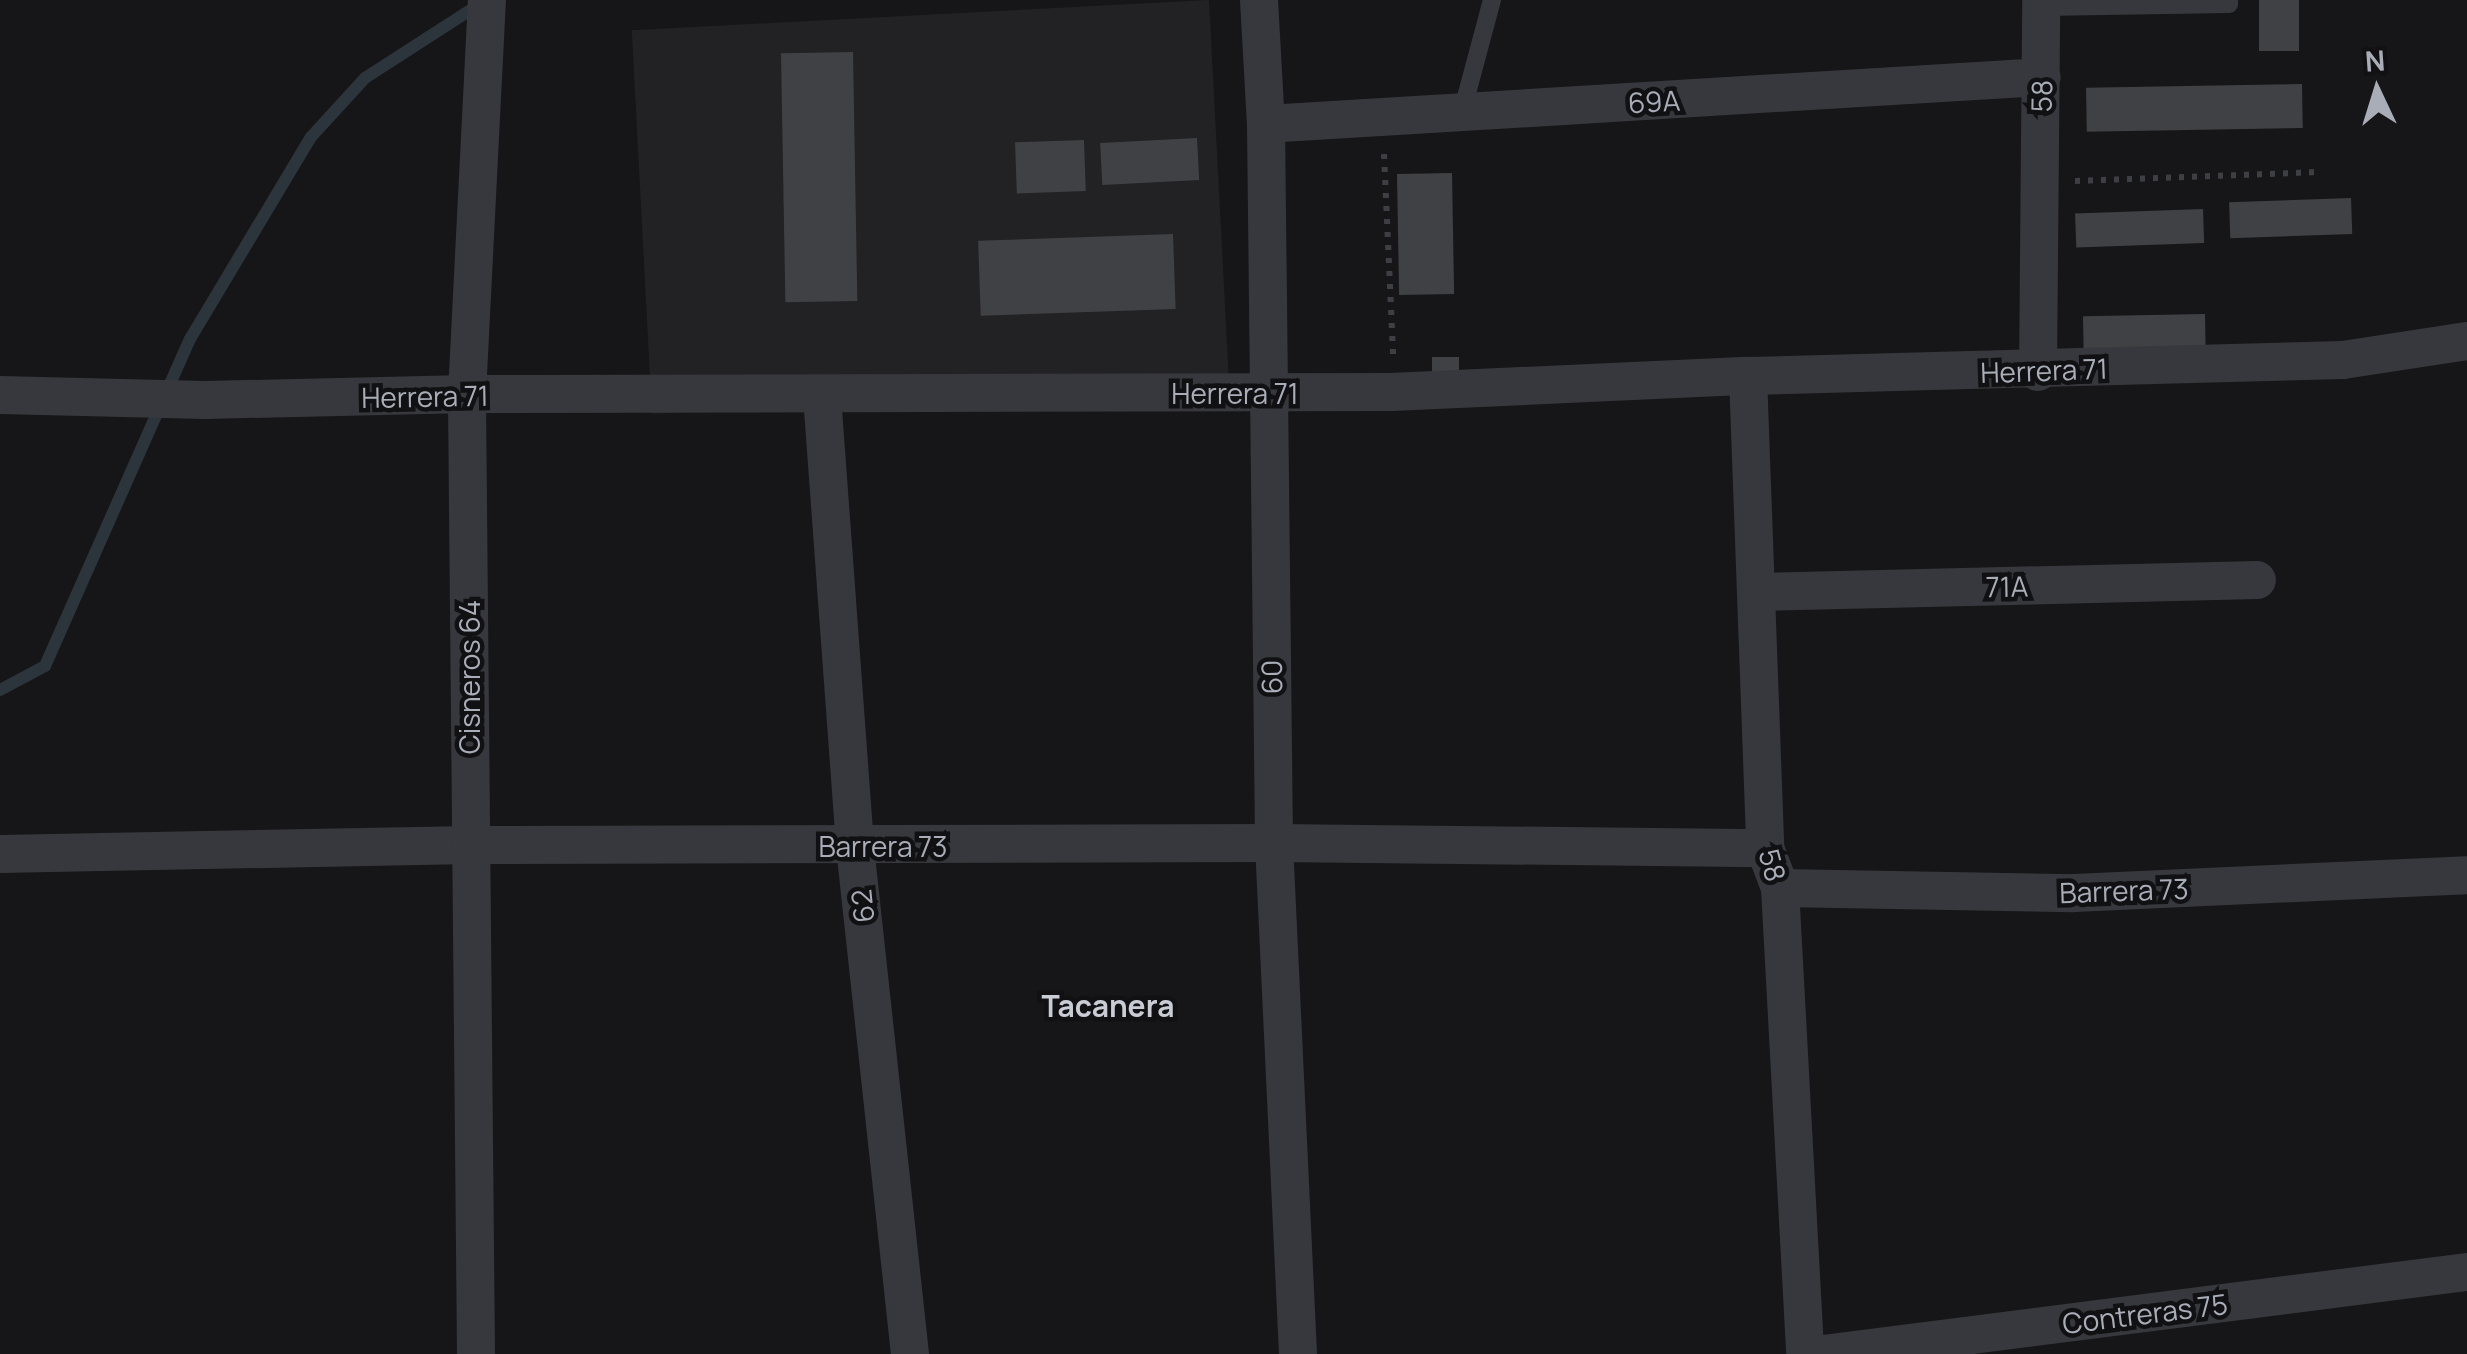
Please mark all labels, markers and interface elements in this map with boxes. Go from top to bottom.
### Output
north arrow [2327,40,2427,140]
text: N [2364,40,2386,80]
street label: 58 [2024,79,2058,113]
street label: 69A [1627,83,1681,119]
street label: Herrera 71 [1980,351,2108,389]
street label: Herrera 71 [1171,376,1299,410]
street label: Herrera 71 [361,378,489,414]
street label: 71A [1985,569,2029,603]
street label: Cisneros 64 [452,600,486,754]
street label: 60 [1254,659,1288,695]
street label: Barrera 73 [818,829,948,863]
street label: 58 [1753,845,1793,885]
street label: Barrera 73 [2059,871,2189,909]
street label: 62 [844,888,880,924]
district label: Tacanera [1041,988,1175,1024]
street label: Contreras 75 [2060,1286,2230,1340]

